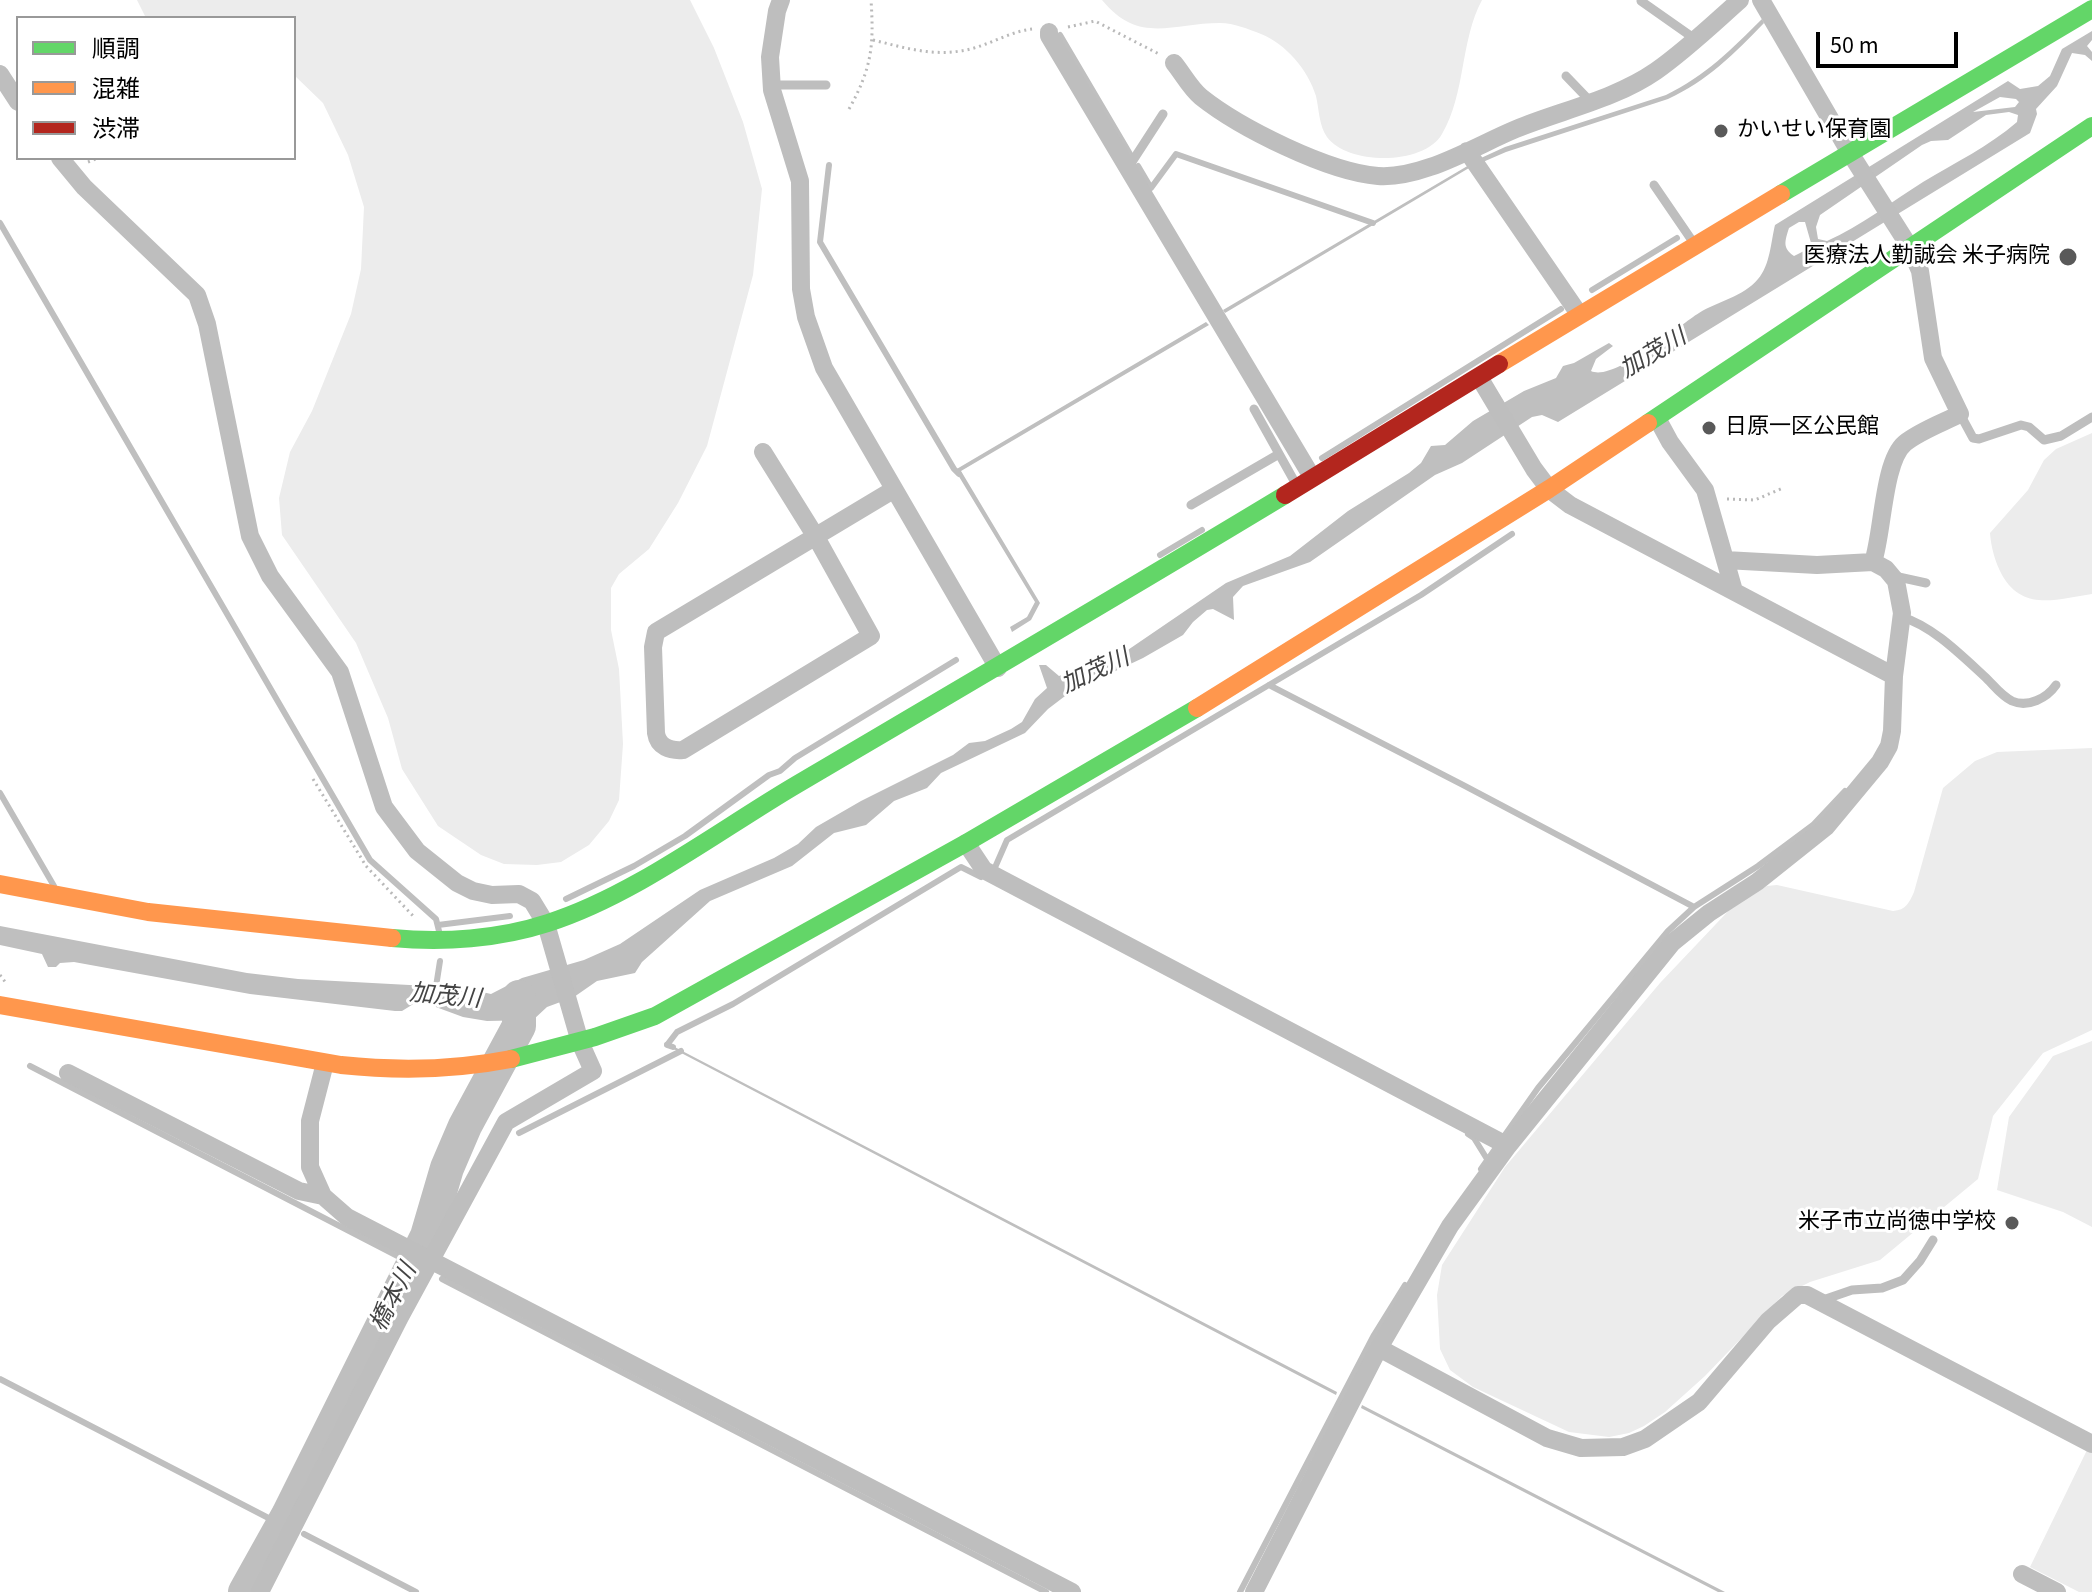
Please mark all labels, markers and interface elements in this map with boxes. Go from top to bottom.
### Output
legend [16,16,296,160]
scale bar [1820,16,1962,66]
text: 50 m [1830,28,1879,63]
text: 順調 [92,32,140,67]
text: 混雑 [92,72,140,107]
text: 渋滞 [92,112,140,147]
place label: かいせい保育園 [1737,118,1891,144]
marker: かいせい保育園 [1712,122,1730,140]
place label: 医療法人勤誠会 米子病院 [1804,244,2050,270]
marker: 医療法人勤誠会 米子病院 [2057,246,2079,268]
water label: 加茂川 [1616,324,1692,386]
place label: 日原一区公民館 [1725,415,1879,441]
marker: 日原一区公民館 [1700,419,1718,437]
water label: 加茂川 [1057,645,1135,701]
water label: 加茂川 [408,981,482,1015]
place label: 米子市立尚徳中学校 [1798,1210,1996,1236]
marker: 米子市立尚徳中学校 [2003,1214,2021,1232]
water label: 橋本川 [366,1259,424,1337]

